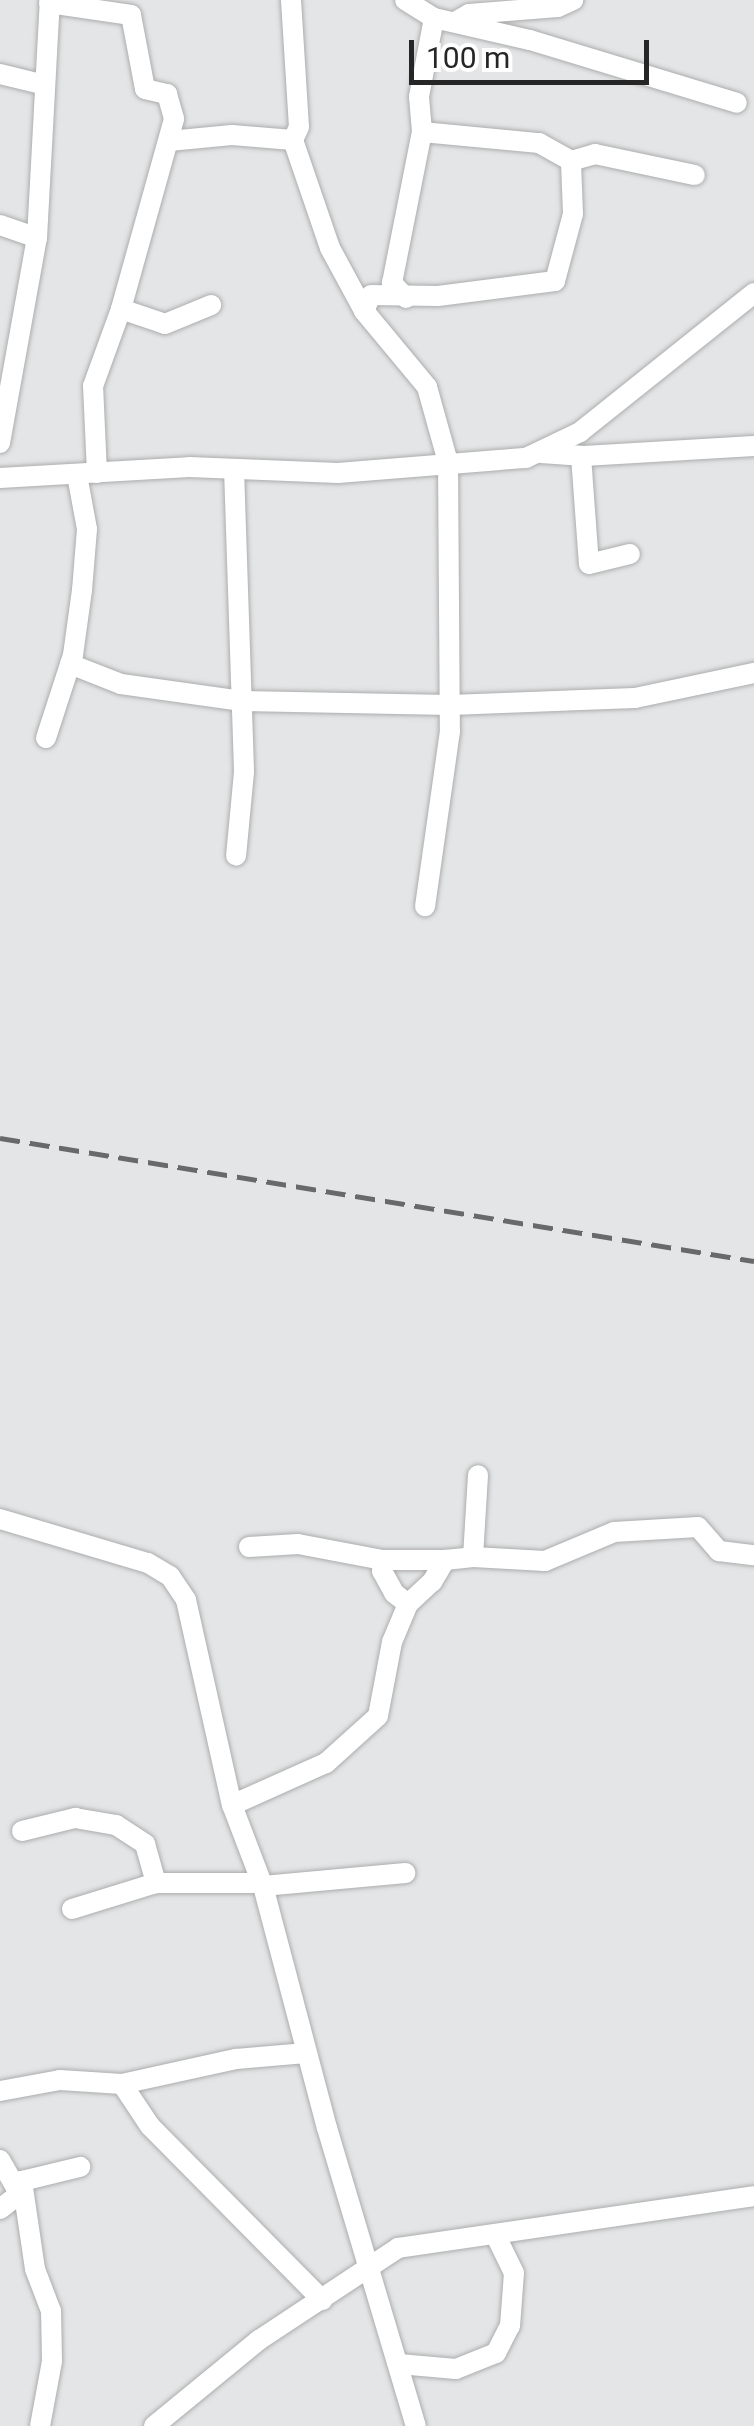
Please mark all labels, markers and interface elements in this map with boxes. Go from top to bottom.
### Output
scale bar [414,20,654,82]
text: 100 m [426,40,510,75]

